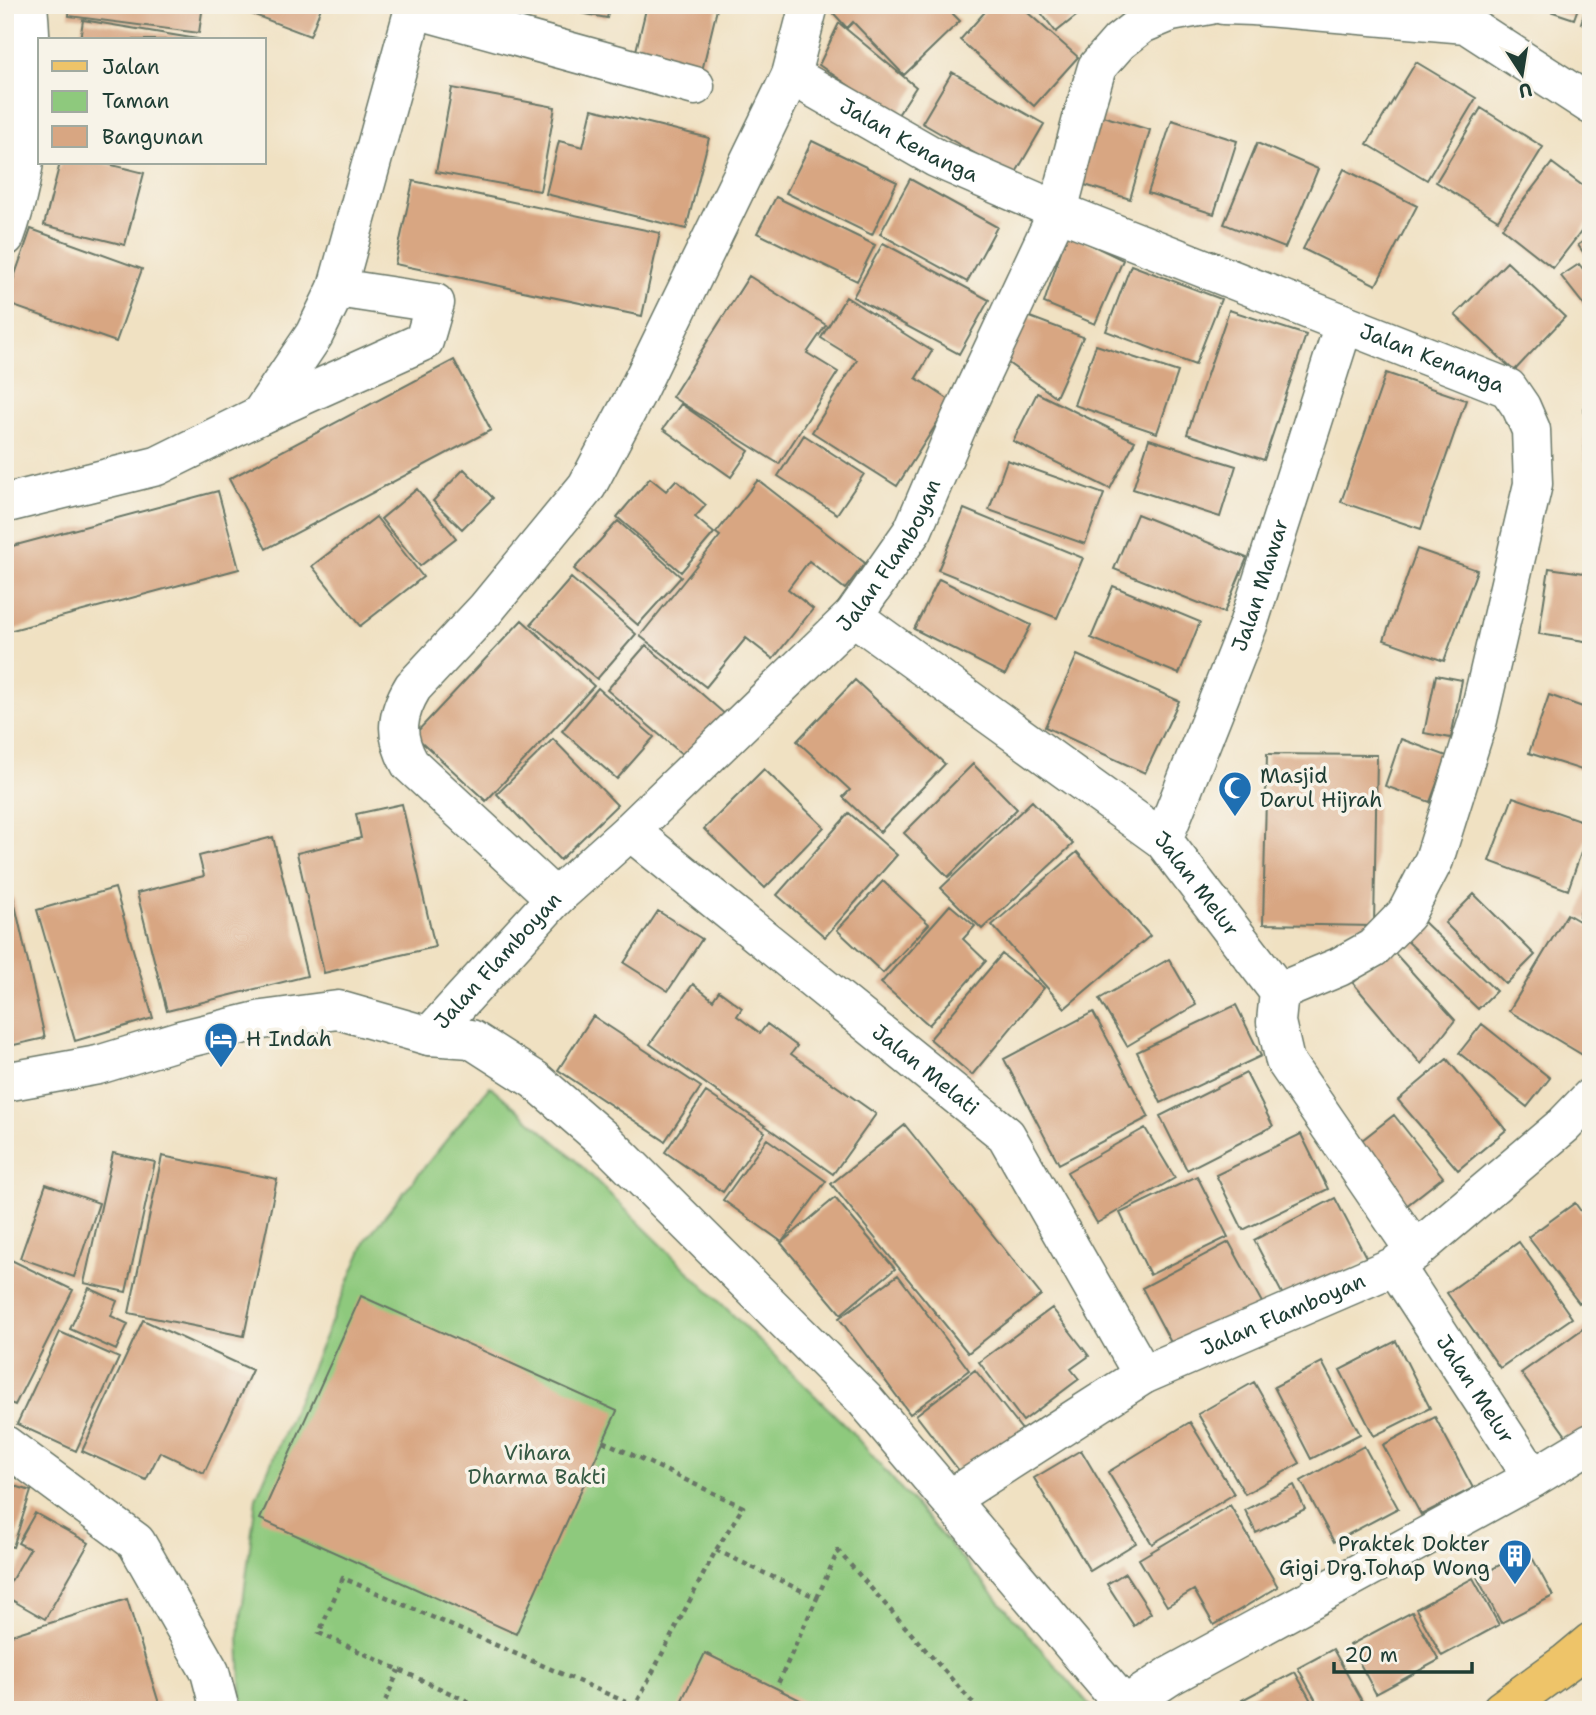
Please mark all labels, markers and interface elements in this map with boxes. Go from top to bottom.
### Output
legend [38,38,266,164]
north arrow [1488,38,1558,108]
text: Jalan [102,53,160,81]
text: U [1516,77,1534,104]
text: Taman [102,87,170,115]
street label: Jalan Kenanga [835,92,983,189]
text: Bangunan [102,123,203,151]
street label: Jalan Kenanga [1355,317,1509,399]
street label: Jalan Flamboyan [831,475,947,638]
street label: Jalan Mawar [1225,515,1295,655]
place label: Masjid Darul Hijrah [1260,762,1382,814]
mosque icon: Masjid Darul Hijrah [1216,769,1254,818]
street label: Jalan Melur [1149,825,1246,942]
street label: Jalan Flamboyan [428,886,568,1035]
street label: Jalan Melati [866,1018,985,1122]
hotel icon: H Indah [202,1020,240,1069]
place label: H Indah [246,1025,332,1053]
street label: Jalan Flamboyan [1197,1266,1370,1362]
street label: Jalan Melur [1430,1329,1521,1449]
park label: Vihara Dharma Bakti [468,1439,606,1491]
place label: Praktek Dokter Gigi Drg.Tohap Wong [1279,1530,1490,1582]
building icon: Praktek Dokter Gigi Drg.Tohap Wong [1496,1537,1534,1586]
scale bar [1334,1631,1472,1675]
text: 20 m [1344,1641,1398,1669]

